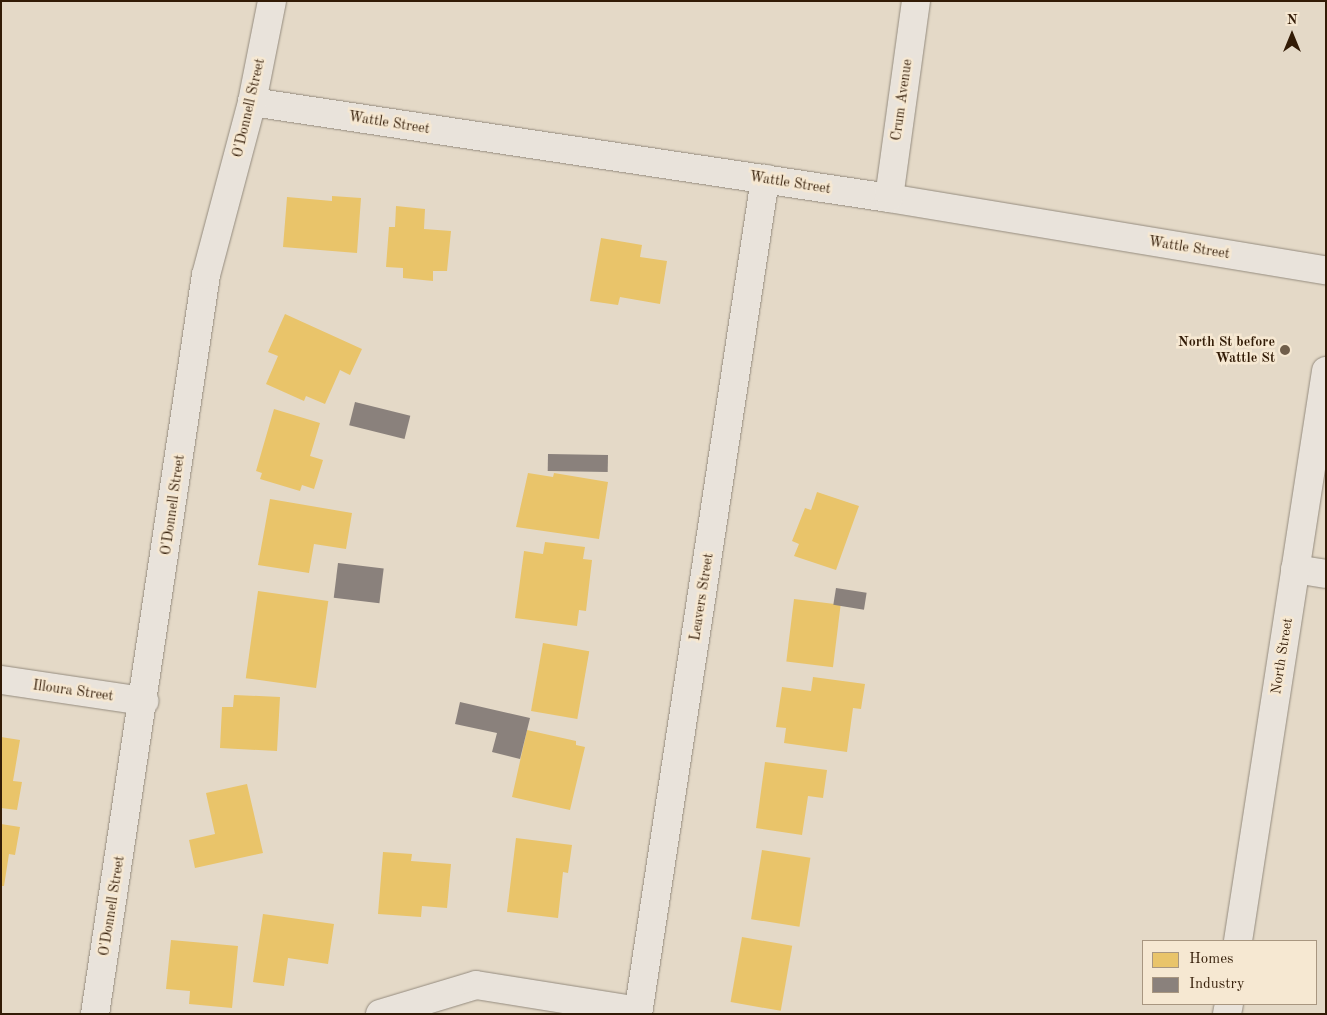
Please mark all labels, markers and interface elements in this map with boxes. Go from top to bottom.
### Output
north arrow [1267,10,1317,60]
text: N [1287,13,1297,27]
street label: O'Donnell Street [229,57,269,159]
street label: Crum Avenue [888,58,916,142]
street label: Wattle Street [347,108,431,138]
street label: Wattle Street [748,168,832,198]
street label: Wattle Street [1147,233,1231,263]
place label: North St before Wattle St [1178,334,1275,367]
marker: North St before Wattle St [1279,344,1291,356]
street label: O'Donnell Street [158,454,188,556]
street label: Leavers Street [687,552,717,642]
street label: North Street [1268,617,1296,695]
street label: Illoura Street [32,677,114,705]
street label: O'Donnell Street [96,855,128,957]
legend [1142,940,1317,1005]
text: Homes [1189,952,1234,967]
text: Industry [1189,977,1245,992]

